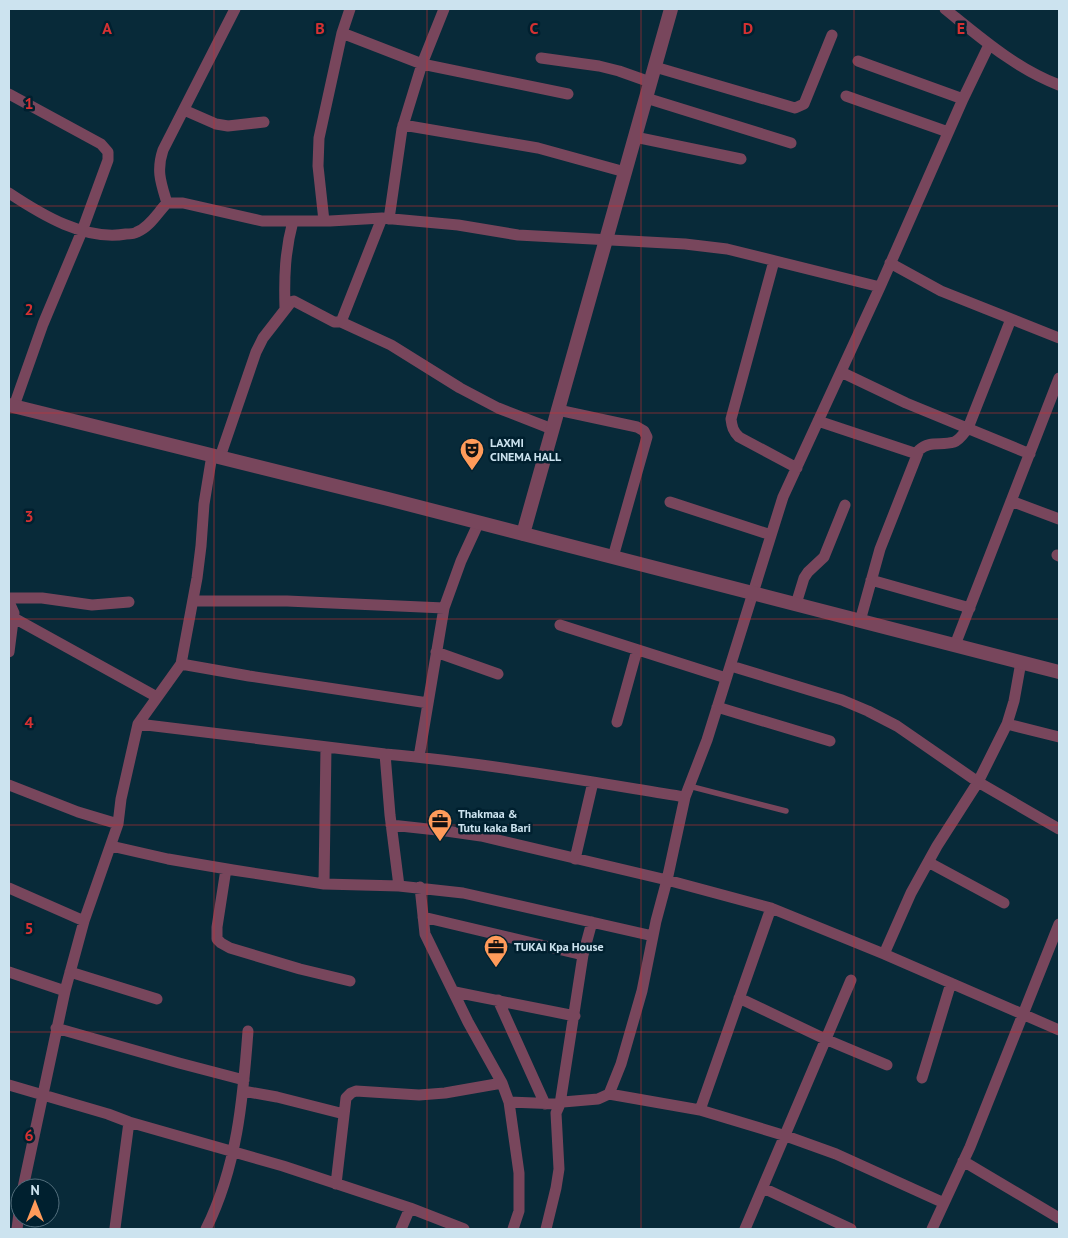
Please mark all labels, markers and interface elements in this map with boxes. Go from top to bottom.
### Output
text: A [102,18,112,38]
text: B [315,18,325,38]
text: C [530,18,539,38]
text: D [743,18,753,38]
text: E [957,18,965,38]
text: 1 [24,93,34,113]
text: 2 [24,299,34,319]
place label: LAXMI CINEMA HALL [490,435,562,464]
theatre icon: LAXMI CINEMA HALL [459,437,485,471]
text: 3 [24,506,34,526]
text: 4 [24,712,34,732]
place label: Thakmaa & Tutu kaka Bari [458,806,531,835]
office icon: Thakmaa & Tutu kaka Bari [427,808,453,842]
text: 5 [24,918,34,938]
office icon: TUKAI Kpa House [483,934,509,968]
place label: TUKAI Kpa House [514,939,604,954]
text: 6 [24,1125,34,1145]
north arrow [10,1178,60,1228]
text: N [30,1181,40,1199]

